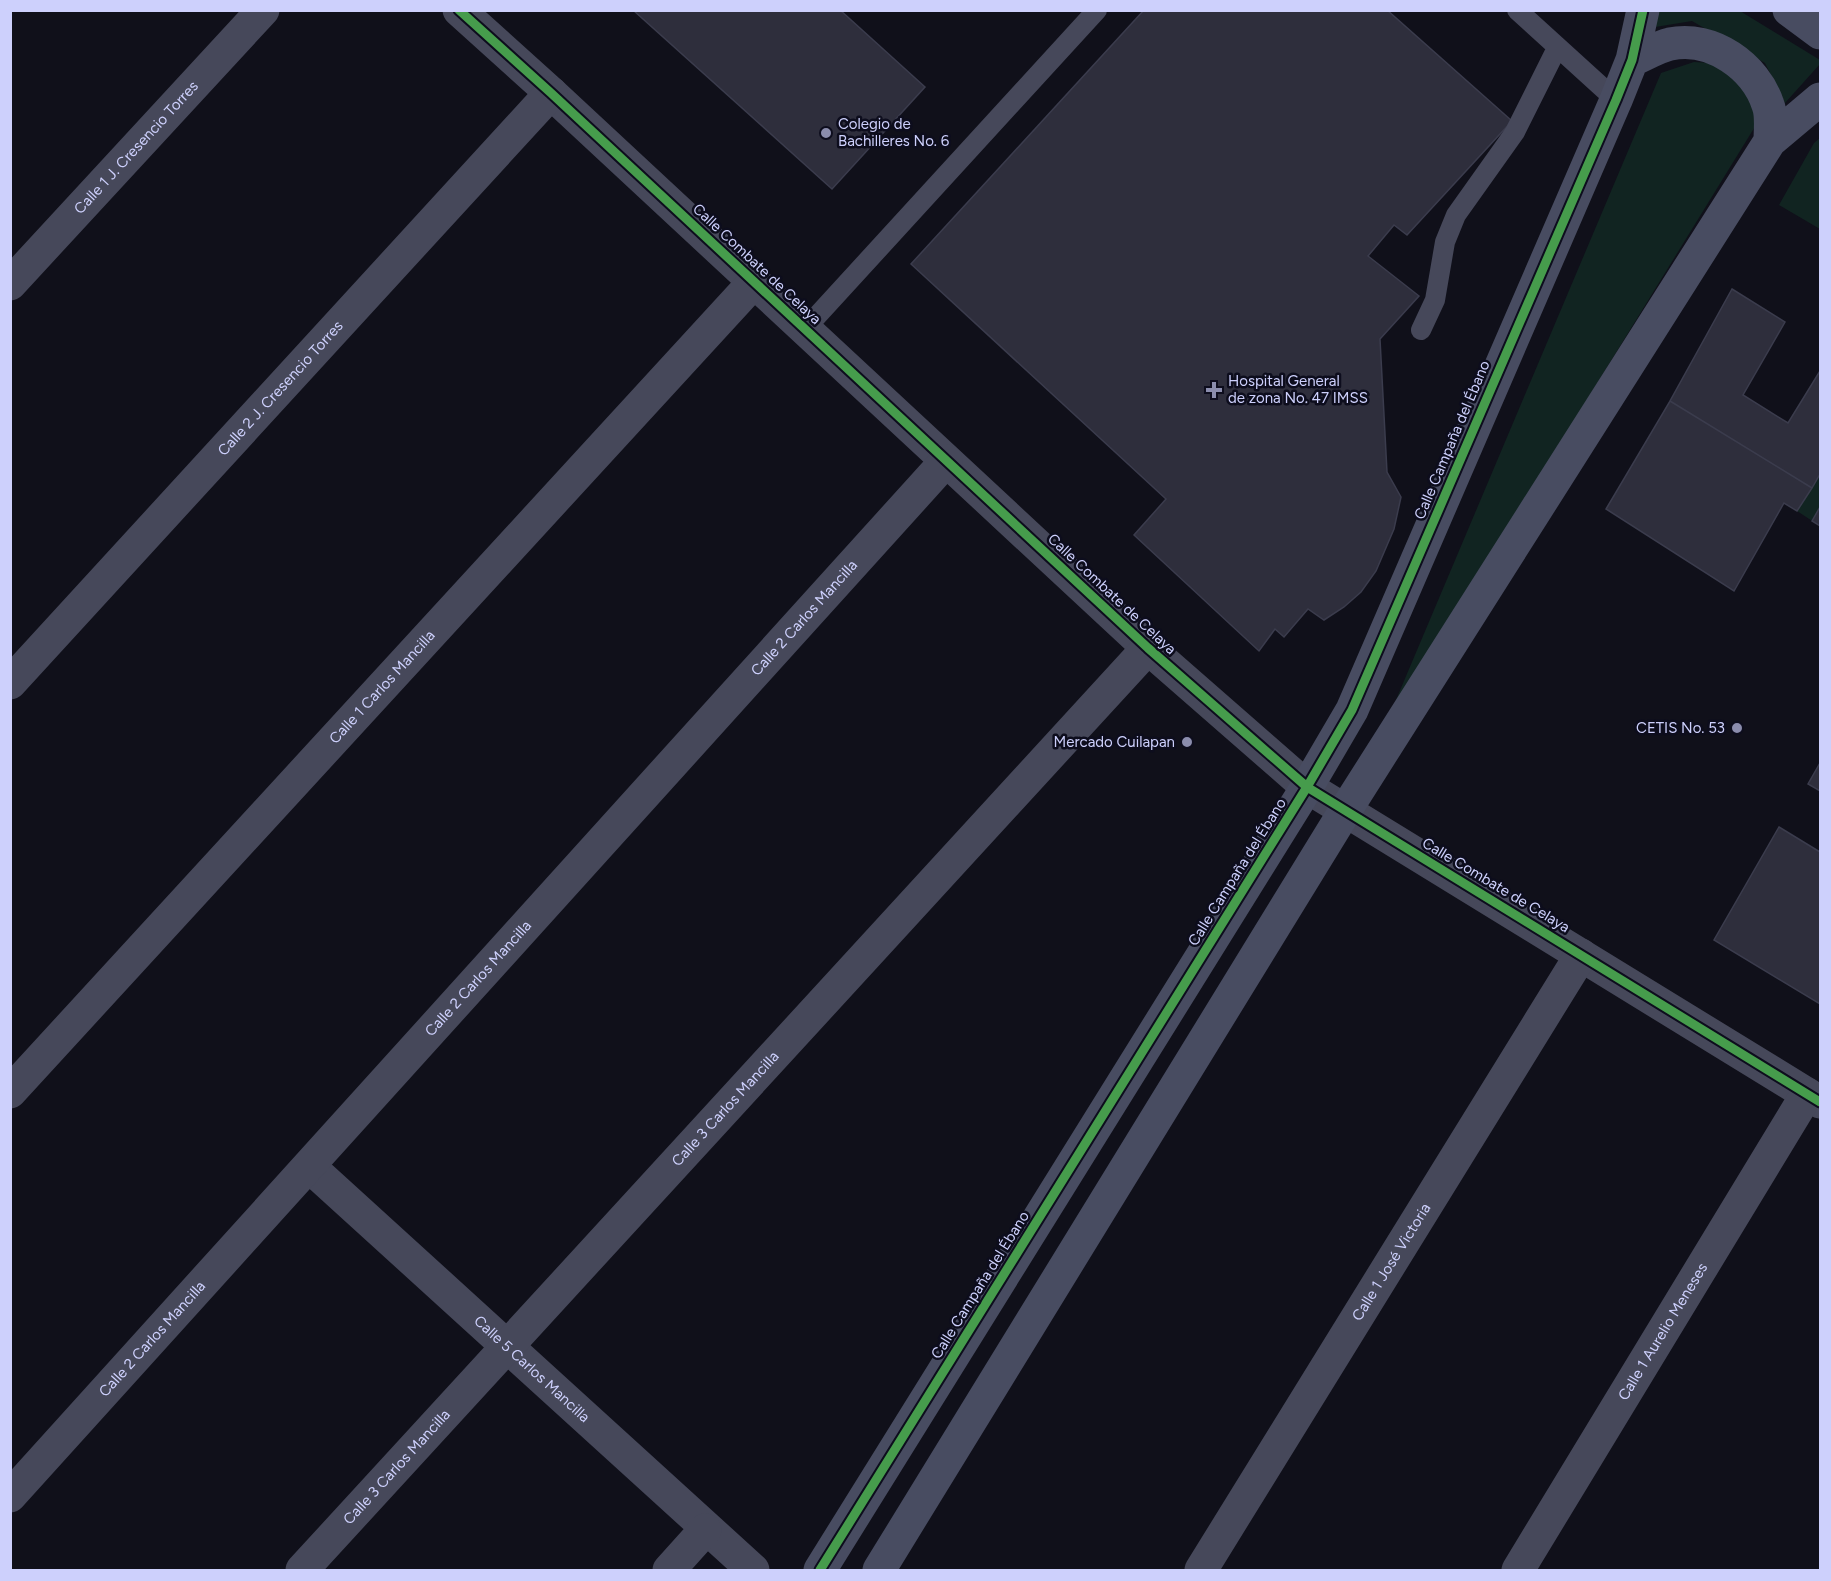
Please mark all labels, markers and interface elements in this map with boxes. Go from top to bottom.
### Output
street label: Calle 1 J. Cresencio Torres [70,77,202,218]
place label: Colegio de Bachilleres No. 6 [838,115,950,150]
marker: Colegio de Bachilleres No. 6 [819,126,833,140]
street label: Calle Combate de Celaya [689,200,825,328]
street label: Calle 2 J. Cresencio Torres [214,317,347,459]
street label: Calle Campaña del Ébano [1410,358,1494,522]
place label: Hospital General de zona No. 47 IMSS [1228,372,1368,407]
marker: Hospital General de zona No. 47 IMSS [1205,381,1223,399]
street label: Calle Combate de Celaya [1044,530,1180,658]
street label: Calle 2 Carlos Mancilla [747,556,861,680]
street label: Calle 1 Carlos Mancilla [325,626,439,747]
place label: CETIS No. 53 [1636,719,1725,737]
marker: CETIS No. 53 [1730,721,1744,735]
place label: Mercado Cuilapan [1054,733,1175,751]
marker: Mercado Cuilapan [1180,735,1194,749]
street label: Calle Campaña del Ébano [1184,795,1290,949]
street label: Calle Combate de Celaya [1419,834,1573,936]
street label: Calle 2 Carlos Mancilla [421,917,535,1040]
street label: Calle 3 Carlos Mancilla [668,1047,783,1170]
street label: Calle 1 José Victoria [1348,1200,1434,1324]
street label: Calle Campaña del Ébano [927,1208,1033,1362]
street label: Calle 1 Aurelio Meneses [1614,1259,1711,1404]
street label: Calle 2 Carlos Mancilla [95,1277,209,1400]
street label: Calle 5 Carlos Mancilla [470,1312,594,1426]
street label: Calle 3 Carlos Mancilla [339,1406,454,1528]

